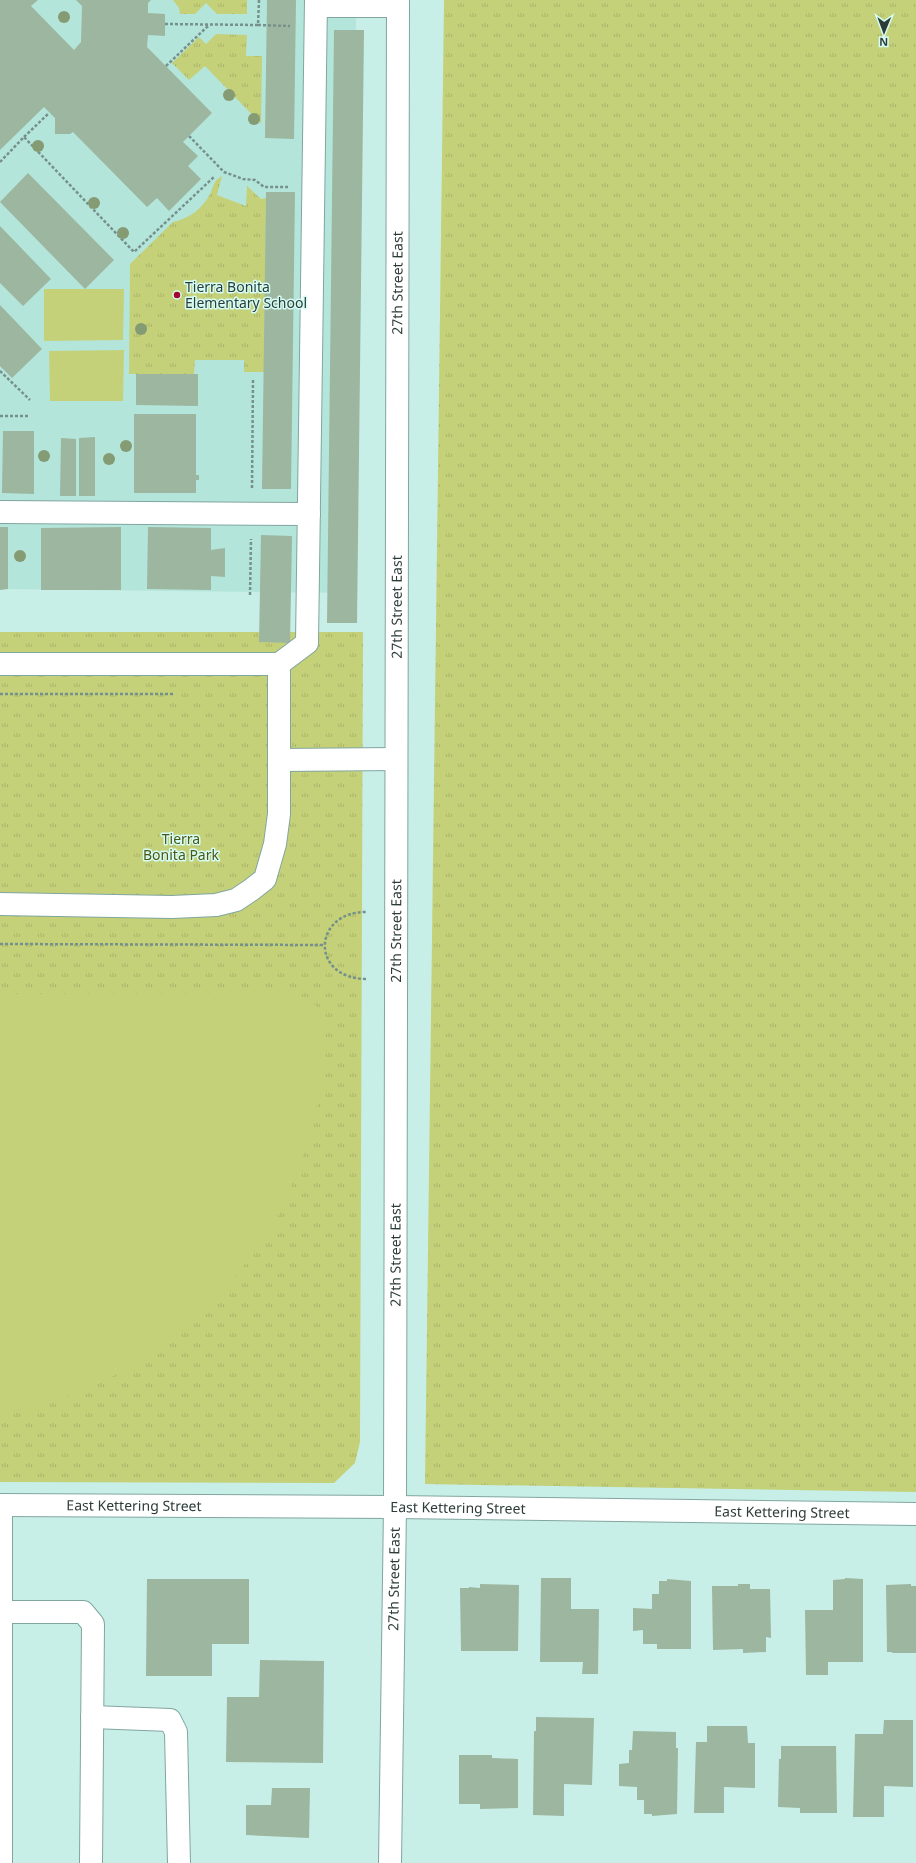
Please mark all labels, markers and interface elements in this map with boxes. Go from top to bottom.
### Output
north arrow [864,12,904,52]
text: N [879,35,888,50]
street label: 27th Street East [387,231,407,335]
place label: Tierra Bonita Elementary School [185,277,307,312]
marker: Tierra Bonita Elementary School [172,290,182,300]
street label: 27th Street East [387,555,406,659]
park label: Tierra Bonita Park [143,829,220,864]
street label: 27th Street East [386,879,405,983]
street label: 27th Street East [385,1203,405,1307]
street label: East Kettering Street [66,1495,202,1515]
street label: East Kettering Street [390,1497,526,1518]
street label: East Kettering Street [714,1501,850,1522]
street label: 27th Street East [383,1527,404,1631]

